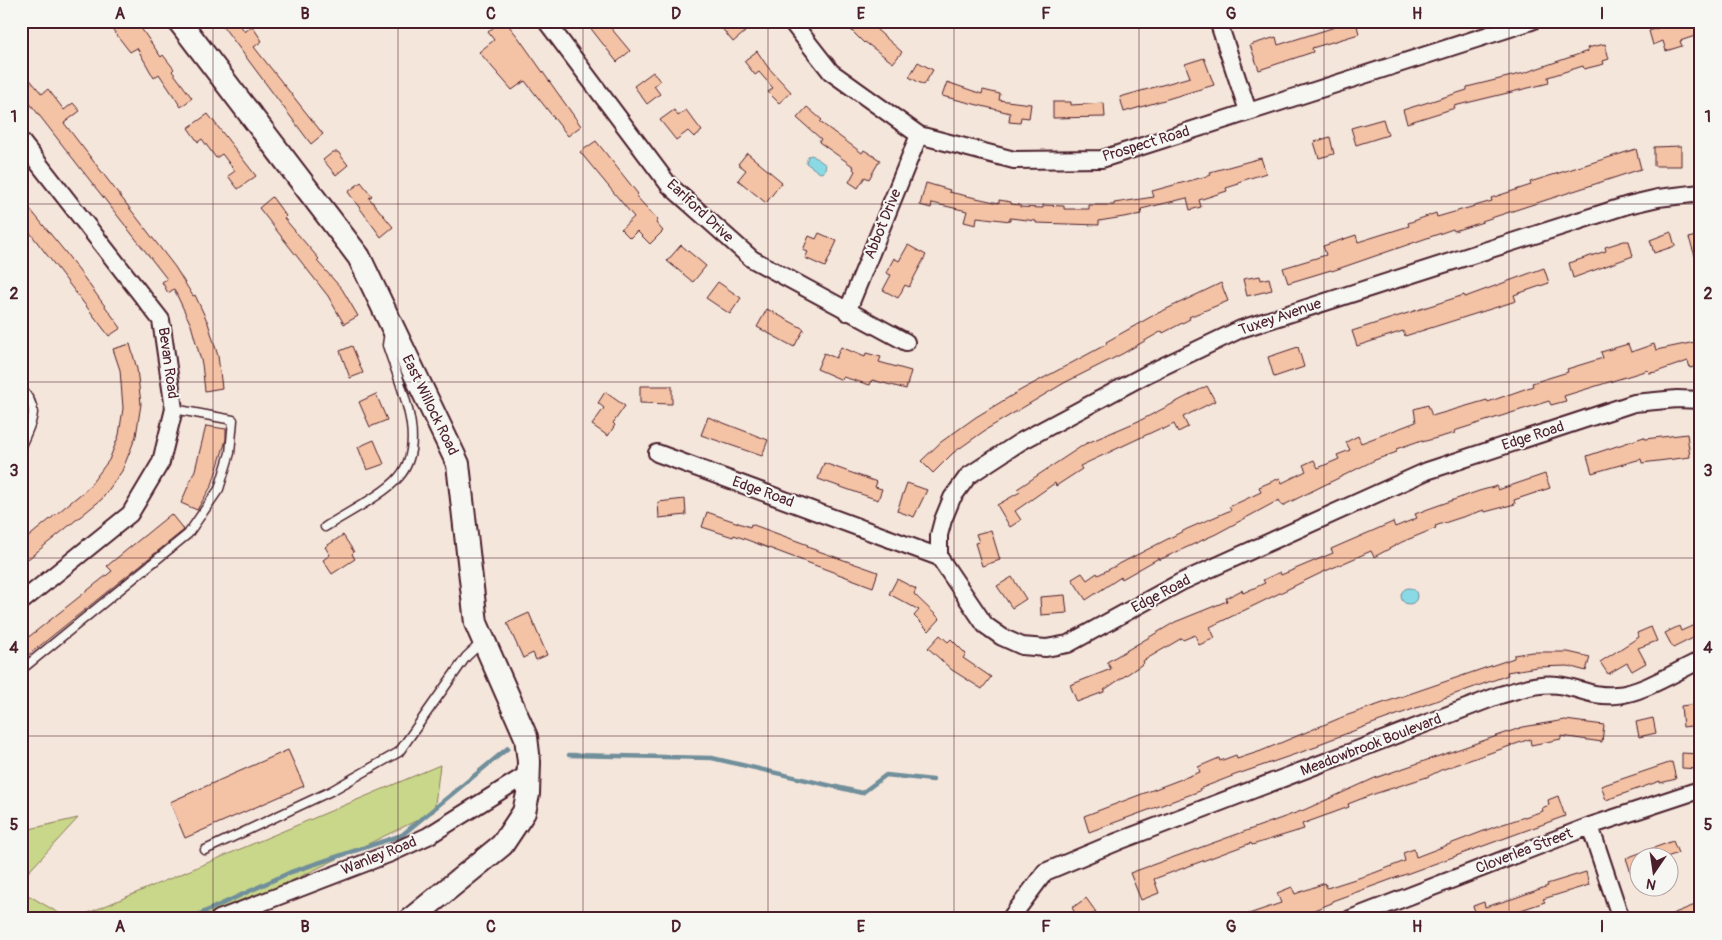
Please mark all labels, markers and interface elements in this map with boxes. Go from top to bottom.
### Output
text: A [115,4,126,24]
text: B [300,4,310,24]
text: C [486,4,496,24]
text: D [671,4,681,24]
text: E [857,4,866,24]
text: F [1041,4,1051,24]
text: G [1226,4,1237,24]
text: H [1412,4,1422,24]
text: I [1600,4,1604,24]
text: 1 [11,107,17,127]
text: 1 [1705,107,1711,127]
street label: Prospect Road [1100,122,1192,166]
street label: Earlford Drive [663,175,738,247]
street label: Abbot Drive [860,186,906,262]
text: 2 [10,284,19,304]
text: 2 [1704,284,1713,304]
street label: Tuxey Avenue [1236,294,1324,340]
street label: Bevan Road [154,326,182,400]
street label: East Willock Road [397,352,463,458]
street label: Edge Road [1499,417,1567,455]
text: 3 [10,461,19,481]
text: 3 [1704,461,1713,481]
street label: Edge Road [730,472,796,512]
street label: Edge Road [1128,571,1194,617]
text: 4 [9,638,19,658]
text: 4 [1703,638,1713,658]
street label: Meadowbrook Boulevard [1298,709,1444,781]
text: 5 [10,815,19,835]
text: 5 [1704,815,1713,835]
street label: Cloverlea Street [1473,823,1576,878]
street label: Wanley Road [339,832,419,880]
north arrow [1630,848,1680,898]
text: N [1645,875,1658,894]
text: A [115,917,126,937]
text: B [300,917,310,937]
text: C [486,917,496,937]
text: D [671,917,681,937]
text: E [857,917,866,937]
text: F [1041,917,1051,937]
text: G [1226,917,1237,937]
text: H [1412,917,1422,937]
text: I [1600,917,1604,937]

